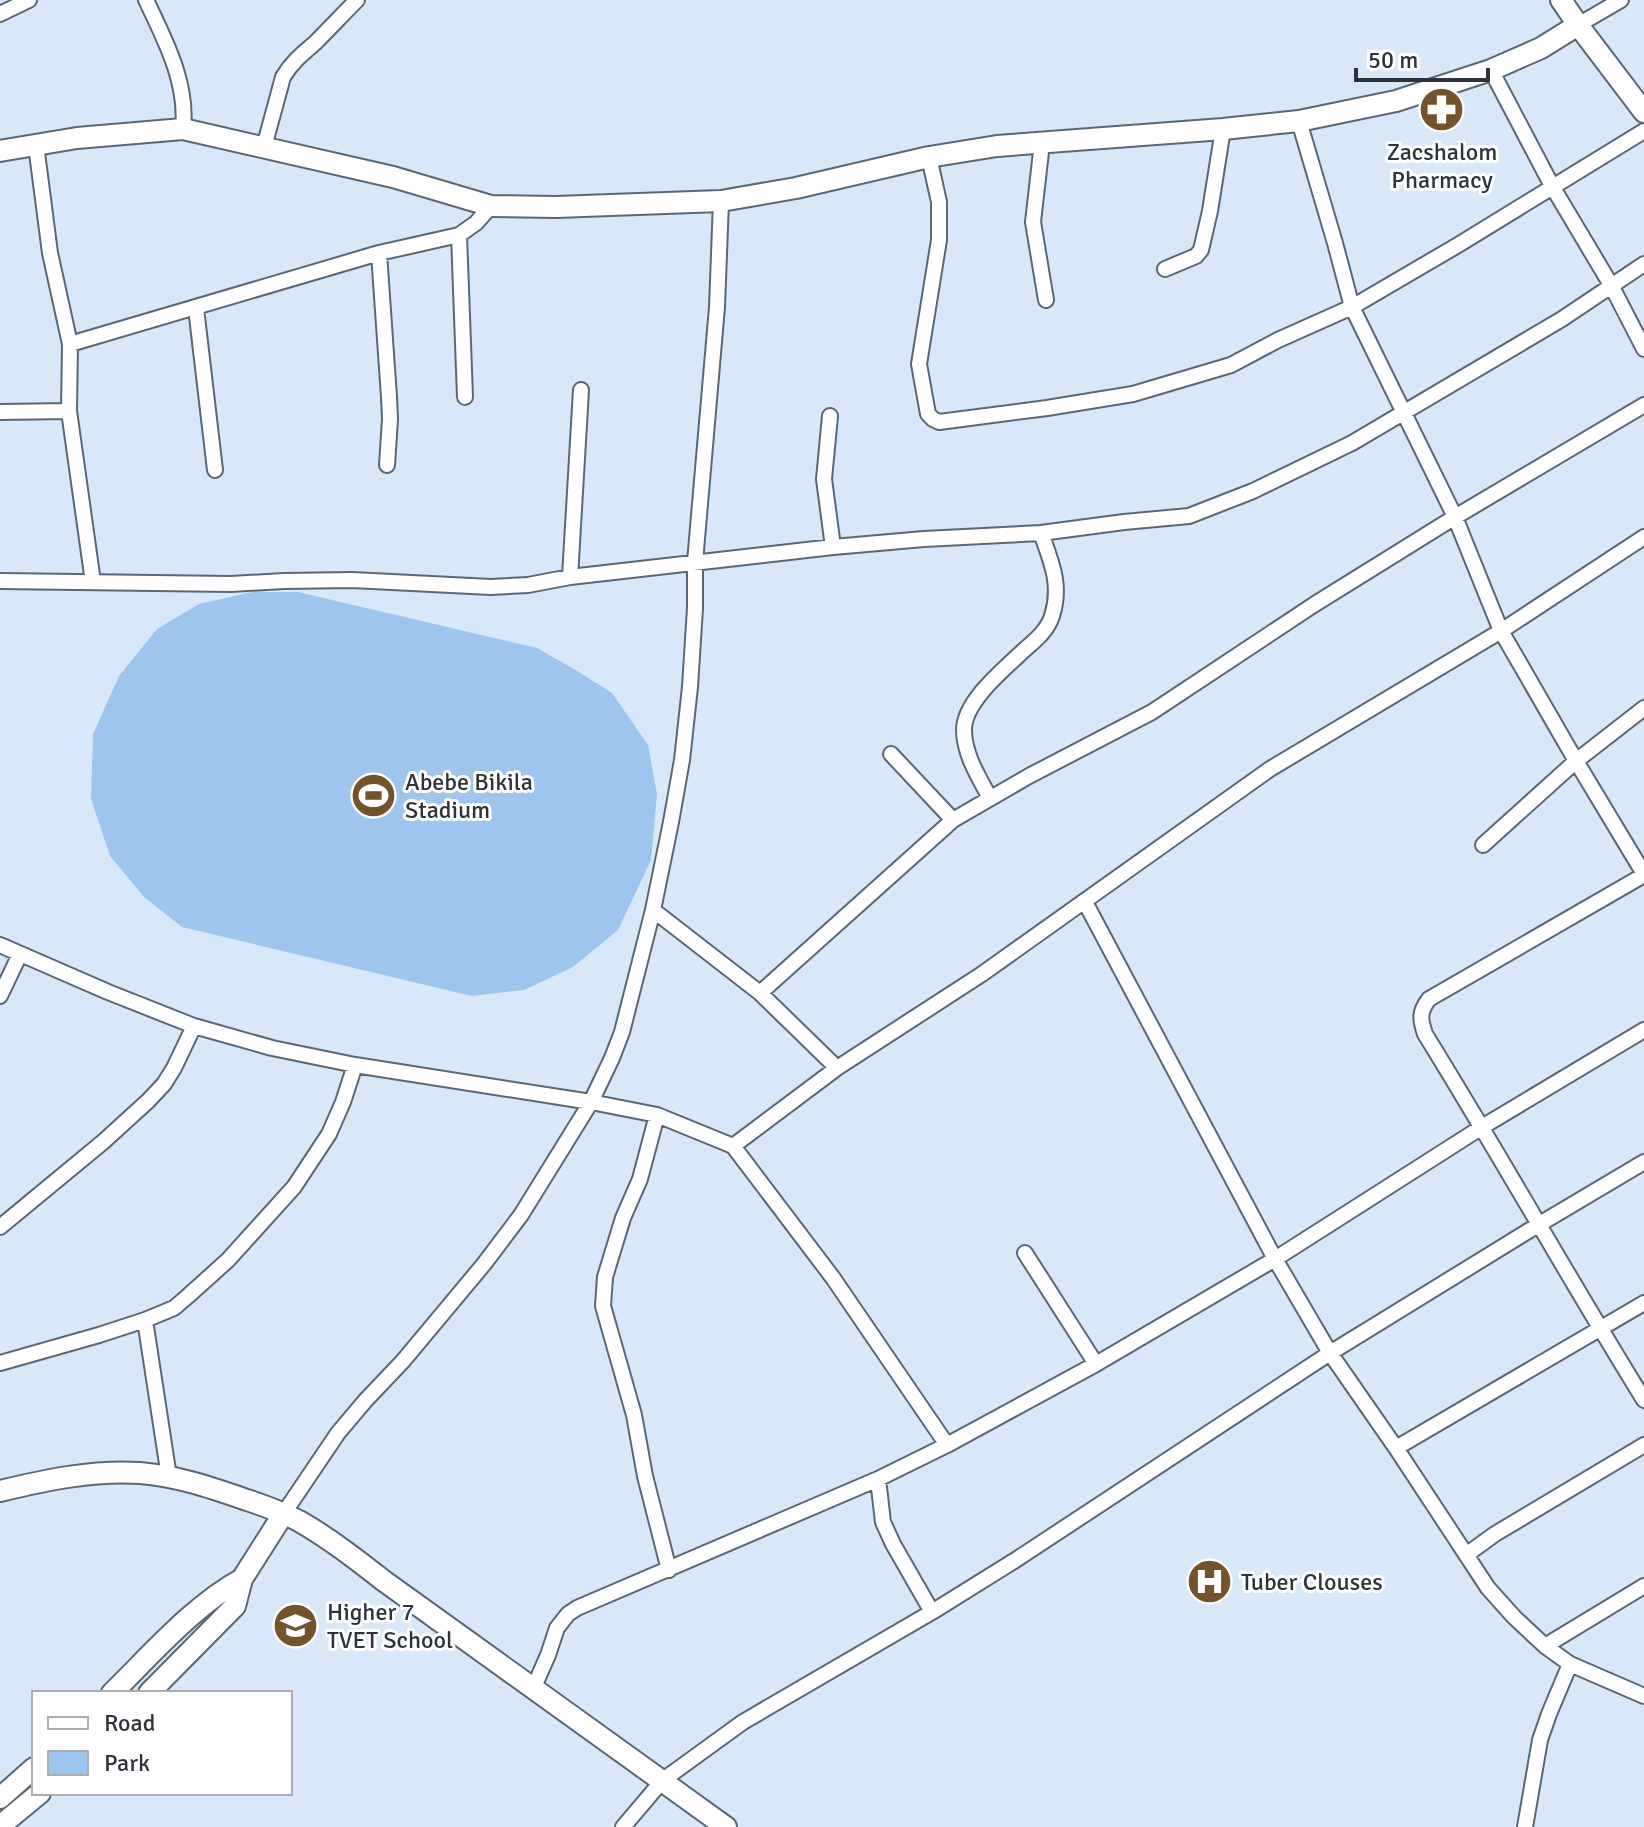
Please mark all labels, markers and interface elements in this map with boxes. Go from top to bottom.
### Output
scale bar [1356,32,1488,82]
text: 50 m [1368,45,1418,75]
pharmacy icon: Zacshalom Pharmacy [1418,86,1466,134]
place label: Zacshalom Pharmacy [1387,137,1497,195]
place label: Abebe Bikila Stadium [405,767,533,825]
sports icon: Abebe Bikila Stadium [350,772,398,820]
hospital icon: Tuber Clouses [1186,1558,1234,1606]
place label: Tuber Clouses [1241,1567,1383,1597]
place label: Higher 7 TVET School [327,1597,453,1655]
school or university icon: Higher 7 TVET School [272,1602,320,1650]
legend [32,1691,292,1795]
text: Road [104,1708,155,1738]
text: Park [104,1748,150,1778]

